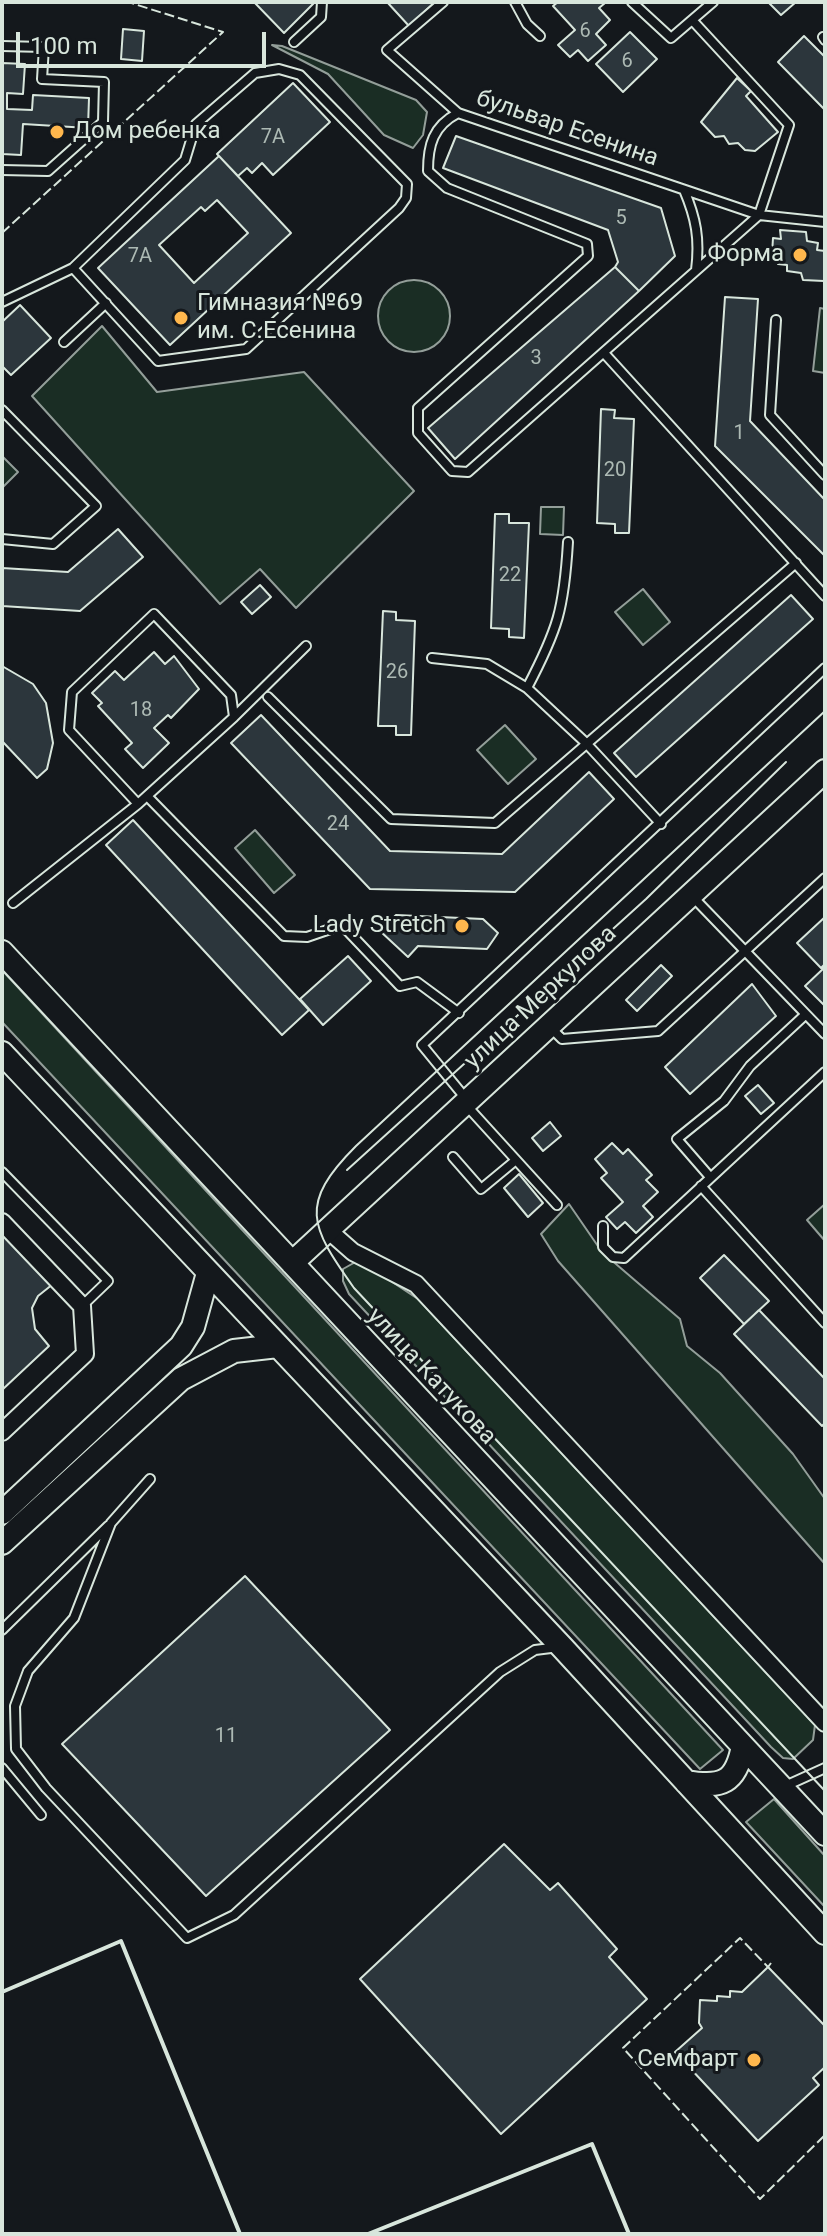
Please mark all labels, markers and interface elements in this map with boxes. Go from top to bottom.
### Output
scale bar [20,16,270,66]
house number: 6 [579,20,591,44]
text: 100 m [30,32,97,60]
house number: 6 [621,50,633,74]
street label: бульвар Есенина [472,84,662,174]
place label: Дом ребенка [73,118,221,146]
marker: Дом ребенка [48,123,66,141]
house number: 7А [261,126,285,150]
house number: 5 [615,207,627,231]
place label: Форма [707,241,784,269]
house number: 7А [128,245,152,269]
marker: Форма [791,246,809,264]
place label: Гимназия №69 им. С.Есенина [197,290,363,346]
marker: Гимназия №69 им. С.Есенина [172,309,190,327]
house number: 3 [530,347,542,371]
house number: 1 [733,422,745,446]
house number: 20 [604,459,626,483]
house number: 22 [499,564,521,588]
house number: 26 [386,661,408,685]
house number: 18 [130,699,152,723]
house number: 24 [327,813,349,837]
place label: Lady Stretch [313,912,446,940]
marker: Lady Stretch [453,917,471,935]
street label: улица Меркулова [459,920,623,1076]
street label: улица Катукова [360,1303,502,1451]
house number: 11 [215,1725,237,1749]
place label: Семфарт [637,2046,738,2074]
marker: Семфарт [745,2051,763,2069]

